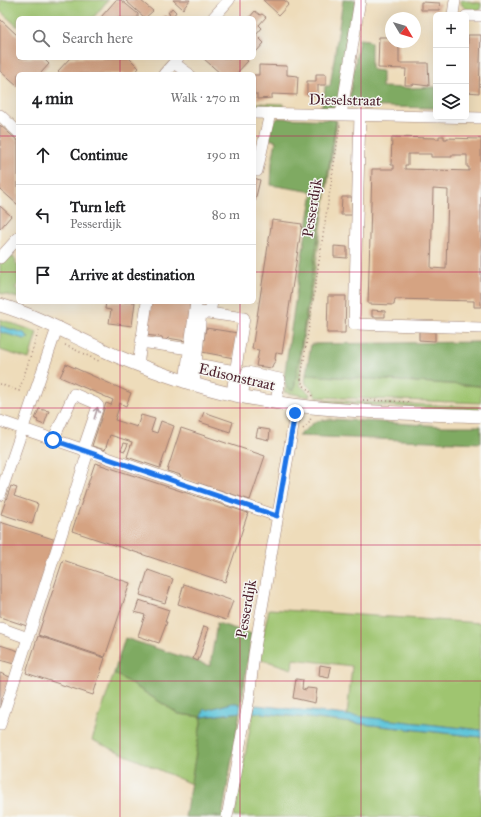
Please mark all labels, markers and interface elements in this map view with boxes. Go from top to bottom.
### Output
north arrow [385,12,421,48]
map controls [433,12,469,120]
button: + [433,12,469,48]
search box [16,16,256,60]
icon: search [30,27,52,49]
text: Search here [62,29,133,47]
button: − [433,48,469,84]
button: layers [433,84,469,120]
text: 4 min [32,88,73,109]
text: Walk · 270 m [171,90,240,106]
street label: Dieselstraat [309,90,382,110]
icon: ahead [32,144,54,166]
text: Continue [70,146,128,164]
text: 190 m [207,147,240,163]
street label: Pesserdijk [298,177,326,239]
text: Turn left [70,198,126,216]
icon: left [32,204,54,226]
text: 80 m [212,207,240,223]
text: Pesserdijk [70,216,122,232]
icon: arrive [32,264,54,286]
text: Arrive at destination [70,266,195,284]
street label: Edisonstraat [197,359,278,395]
route end [286,404,304,422]
one-way arrow [93,407,100,420]
route start [44,431,62,449]
street label: Pesserdijk [232,578,260,640]

